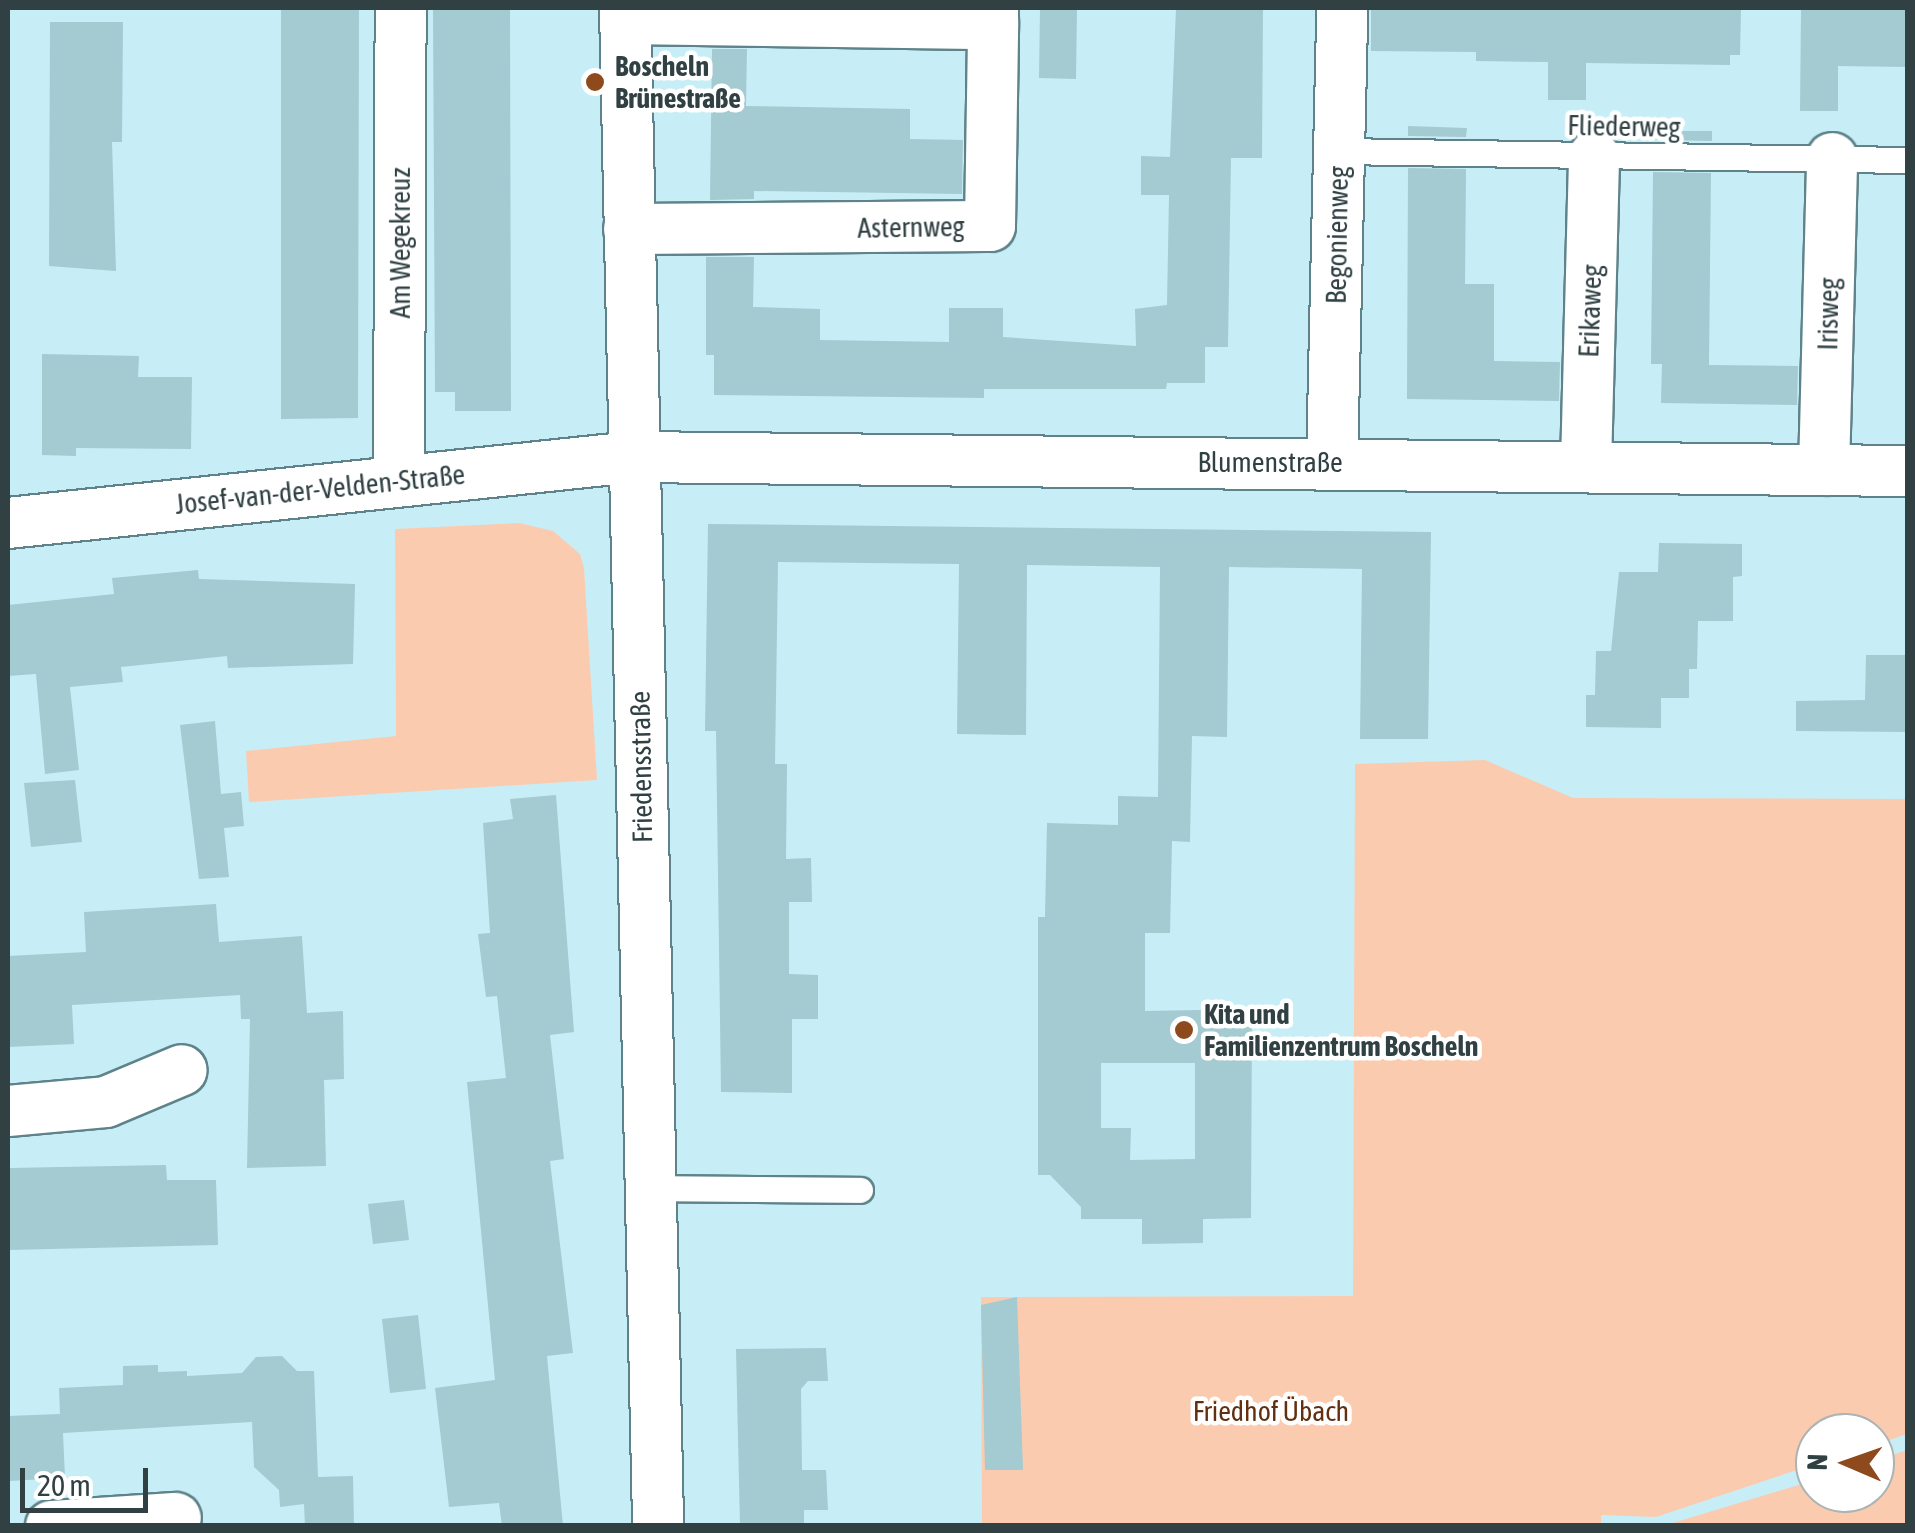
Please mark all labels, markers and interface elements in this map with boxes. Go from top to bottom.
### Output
place label: Boscheln Brünestraße [615,49,741,115]
marker: Boscheln Brünestraße [584,71,606,93]
street label: Fliederweg [1567,108,1681,144]
street label: Begonienweg [1319,166,1355,304]
street label: Am Wegekreuz [383,168,417,318]
street label: Asternweg [857,209,965,245]
street label: Erikaweg [1572,264,1608,358]
street label: Irisweg [1811,277,1845,351]
street label: Blumenstraße [1197,445,1343,479]
street label: Josef-van-der-Velden-Straße [173,457,467,521]
street label: Friedensstraße [623,691,659,843]
place label: Kita und Familienzentrum Boscheln [1204,997,1478,1063]
marker: Kita und Familienzentrum Boscheln [1173,1019,1195,1041]
park label: Friedhof Übach [1193,1394,1349,1428]
north arrow [1795,1413,1895,1513]
scale bar [25,1448,152,1510]
text: N [1801,1453,1833,1471]
text: 20 m [37,1468,91,1502]

